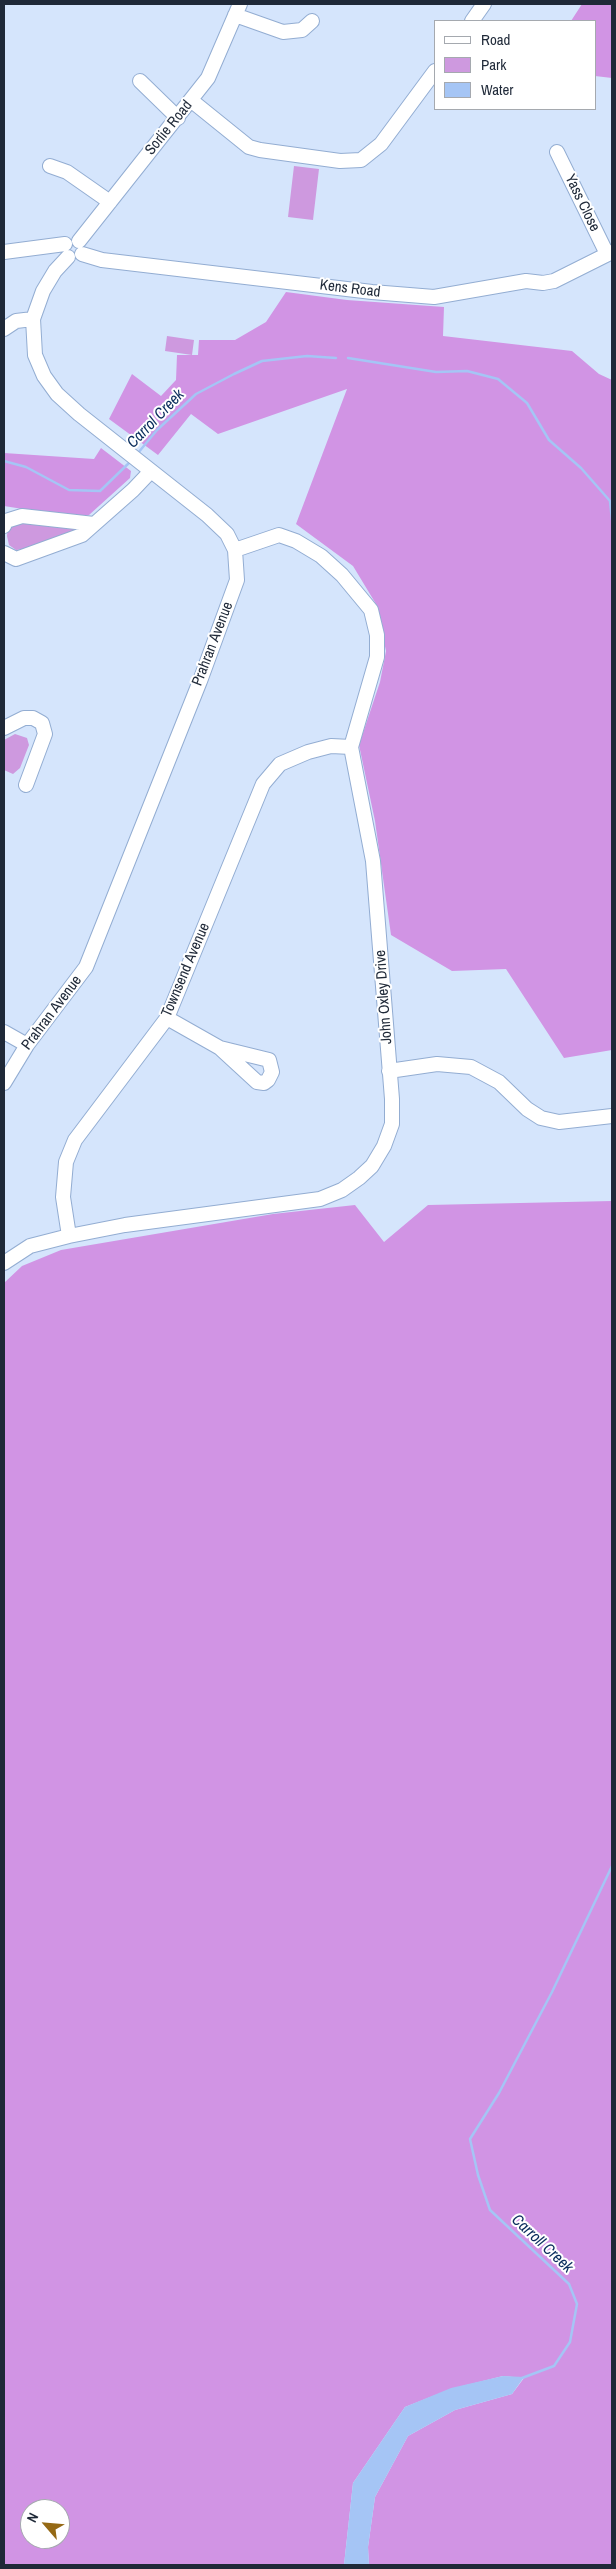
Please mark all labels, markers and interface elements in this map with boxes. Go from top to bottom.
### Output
legend [434,20,596,110]
text: Road [481,29,510,50]
text: Park [481,54,506,75]
text: Water [481,79,513,100]
street label: Sorlie Road [142,97,196,159]
street label: Yass Close [560,172,604,234]
street label: Kens Road [319,276,381,302]
water label: Carrol Creek [123,386,189,452]
street label: Prahran Avenue [189,599,237,689]
street label: Townsend Avenue [158,920,214,1020]
street label: John Oxley Drive [372,949,396,1045]
street label: Prahran Avenue [18,972,86,1054]
water label: Carroll Creek [507,2211,577,2277]
north arrow [20,2499,70,2549]
text: N [23,2510,42,2525]

